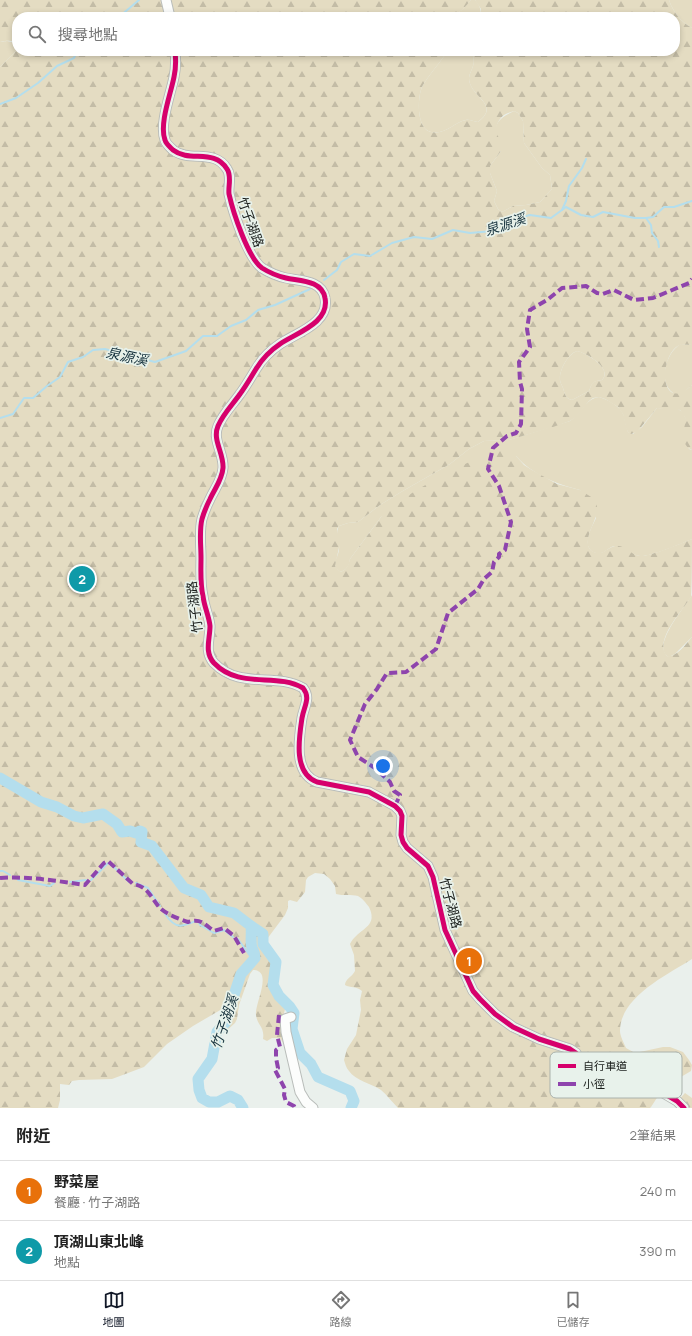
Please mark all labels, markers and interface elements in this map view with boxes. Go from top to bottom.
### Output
search box [12,12,680,56]
icon: search [26,23,48,45]
text: 搜尋地點 [58,24,118,45]
street label: 竹子湖路 [234,194,268,250]
water label: 泉源溪 [482,208,530,240]
water label: 泉源溪 [104,342,151,370]
pin: 2 [69,564,95,594]
street label: 竹子湖路 [182,580,206,634]
your location [373,756,393,776]
street label: 竹子湖路 [436,876,466,930]
pin: 1 [456,946,482,976]
water label: 竹子湖溪 [206,991,243,1052]
legend [550,1052,682,1098]
text: 自行車道 [583,1058,627,1073]
text: 小徑 [583,1076,605,1091]
text: 附近 [16,1124,50,1147]
text: 2筆結果 [630,1126,676,1144]
text: 野菜屋 [54,1171,99,1192]
text: 1 [26,1182,32,1200]
text: 240 m [640,1182,676,1200]
text: 餐廳 · 竹子湖路 [54,1193,140,1211]
text: 頂湖山東北峰 [54,1231,144,1252]
text: 2 [25,1242,33,1260]
text: 390 m [639,1242,676,1260]
text: 地點 [54,1253,80,1271]
tab: 地圖 [103,1289,125,1329]
tab: 路線 [330,1289,352,1329]
tab: 已儲存 [557,1289,590,1329]

